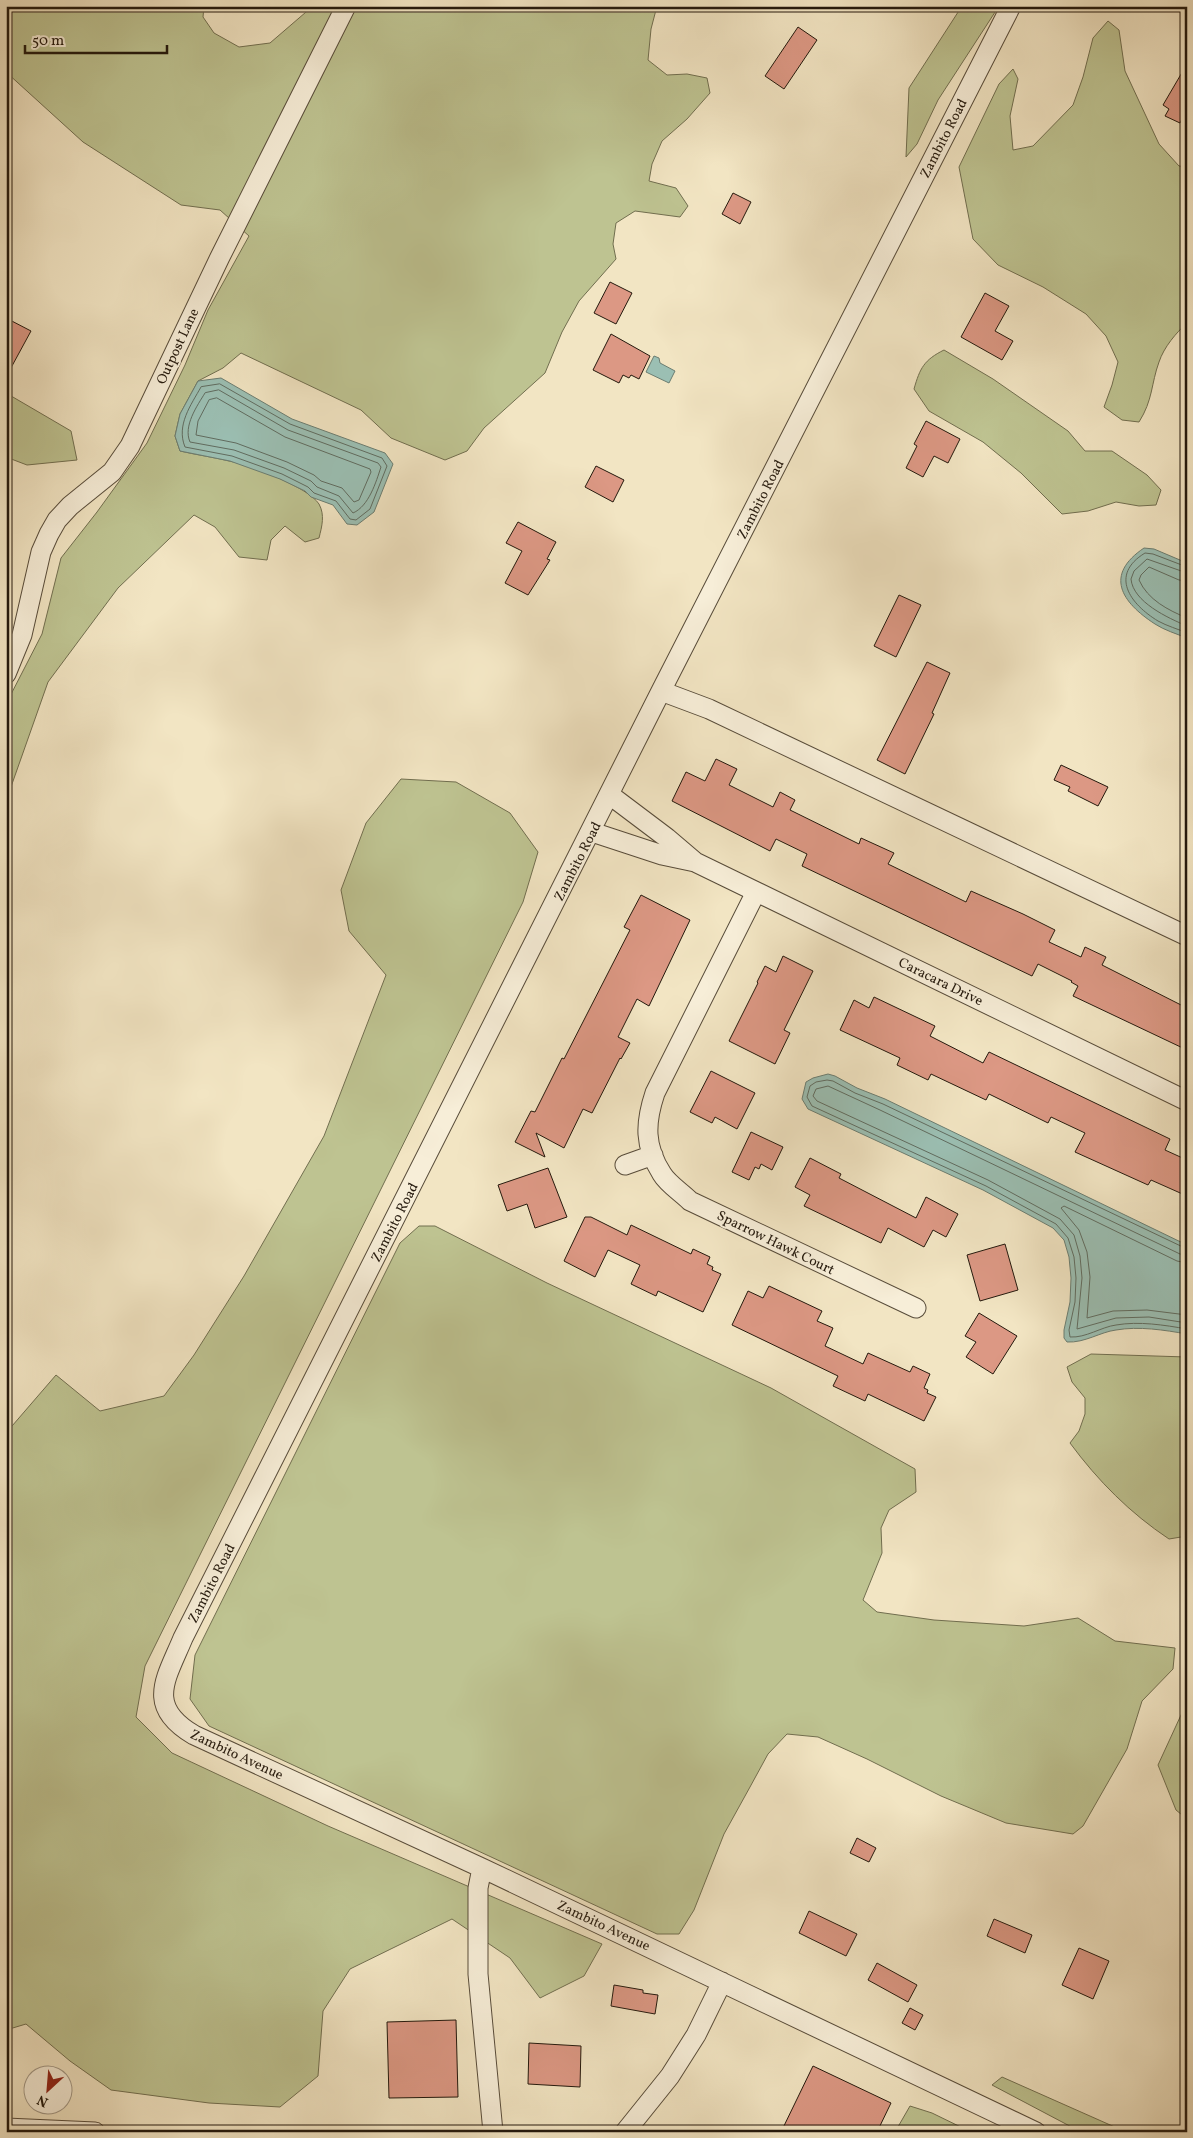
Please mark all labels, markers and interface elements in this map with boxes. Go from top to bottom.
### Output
scale bar [25,22,168,54]
text: 50 m [32,31,64,52]
street label: Zambito Road [916,96,973,182]
street label: Outpost Lane [152,305,204,388]
street label: Zambito Road [733,457,790,543]
street label: Zambito Road [550,819,607,905]
street label: Caracara Drive [895,954,986,1011]
street label: Zambito Road [367,1180,424,1266]
street label: Sparrow Hawk Court [713,1207,837,1280]
street label: Zambito Road [184,1541,241,1627]
street label: Zambito Avenue [187,1725,286,1785]
street label: Zambito Avenue [554,1896,653,1956]
north arrow [22,2066,72,2116]
text: N [34,2090,52,2111]

